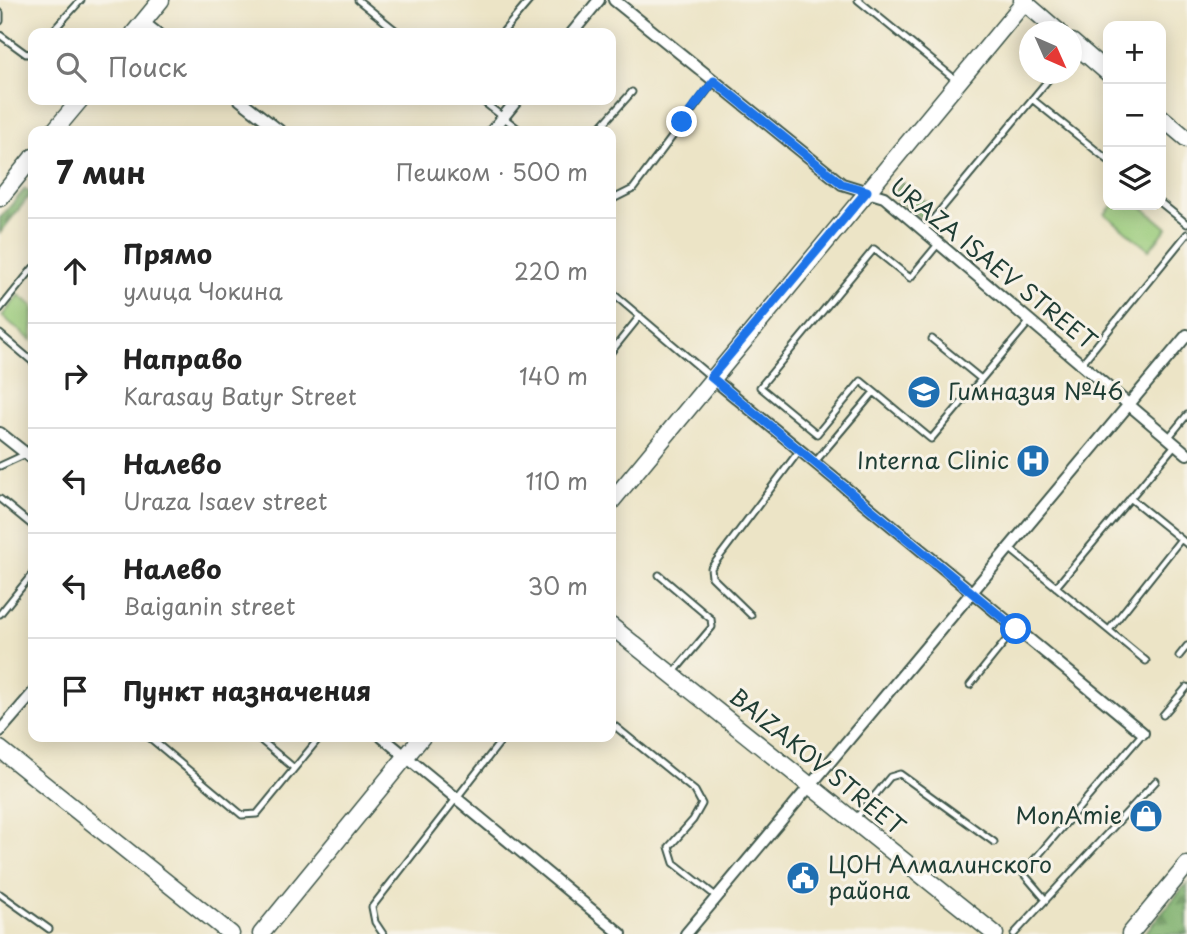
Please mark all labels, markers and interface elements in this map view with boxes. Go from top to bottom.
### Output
north arrow [1019,21,1082,84]
map controls [1103,21,1166,210]
button: + [1103,21,1166,84]
search box [28,28,616,105]
text: Поиск [108,47,187,86]
icon: search [52,48,90,86]
button: − [1103,84,1166,147]
route end [666,106,697,137]
button: layers [1103,147,1166,210]
text: 7 мин [56,149,146,194]
text: Пешком · 500 m [396,154,588,189]
street label: URAZA ISAEV STREET [883,168,1105,357]
text: Прямо [123,234,212,273]
icon: ahead [56,252,94,290]
text: 220 m [514,253,588,288]
text: улица Чокина [123,273,283,308]
text: Направо [123,339,242,378]
icon: right [56,357,94,395]
text: 140 m [519,358,588,393]
school or university icon: Гимназия №46 [905,373,943,411]
place label: Гимназия №46 [948,373,1124,408]
text: Karasay Batyr Street [123,378,357,413]
place label: Interna Clinic [857,442,1009,477]
hospital icon: Interna Clinic [1014,442,1052,480]
text: Налево [123,444,221,483]
icon: left [56,462,94,500]
text: 110 m [526,463,588,498]
text: Uraza Isaev street [123,483,328,518]
text: Налево [123,549,221,588]
icon: left [56,567,94,605]
text: 30 m [527,568,588,603]
text: Baiganin street [123,588,295,623]
route start [1000,613,1031,644]
text: Пункт назначения [123,671,371,710]
icon: arrive [56,672,94,710]
street label: BAIZAKOV STREET [723,679,914,843]
place label: MonAmie [1016,797,1122,832]
shop icon: MonAmie [1127,797,1165,835]
place label: ЦОН Алмалинского района [828,846,1052,907]
public building icon: ЦОН Алмалинского района [784,859,822,897]

